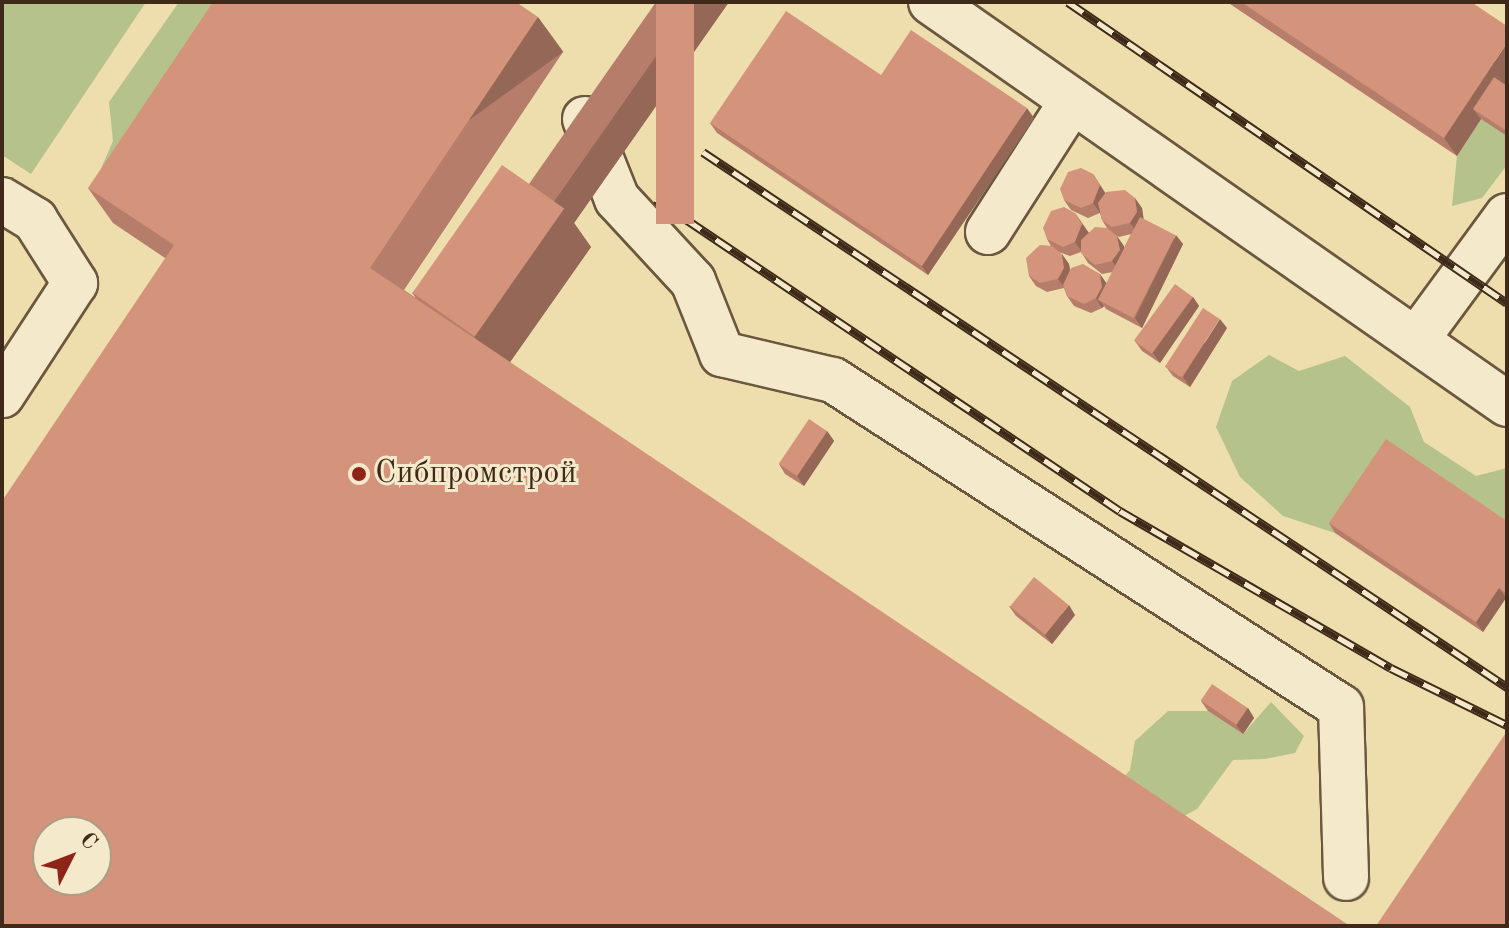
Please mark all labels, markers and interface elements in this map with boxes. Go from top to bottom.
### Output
place label: Сибпромстрой [375,455,577,493]
marker: Сибпромстрой [350,465,368,483]
north arrow [32,816,112,896]
text: С [75,829,101,854]

